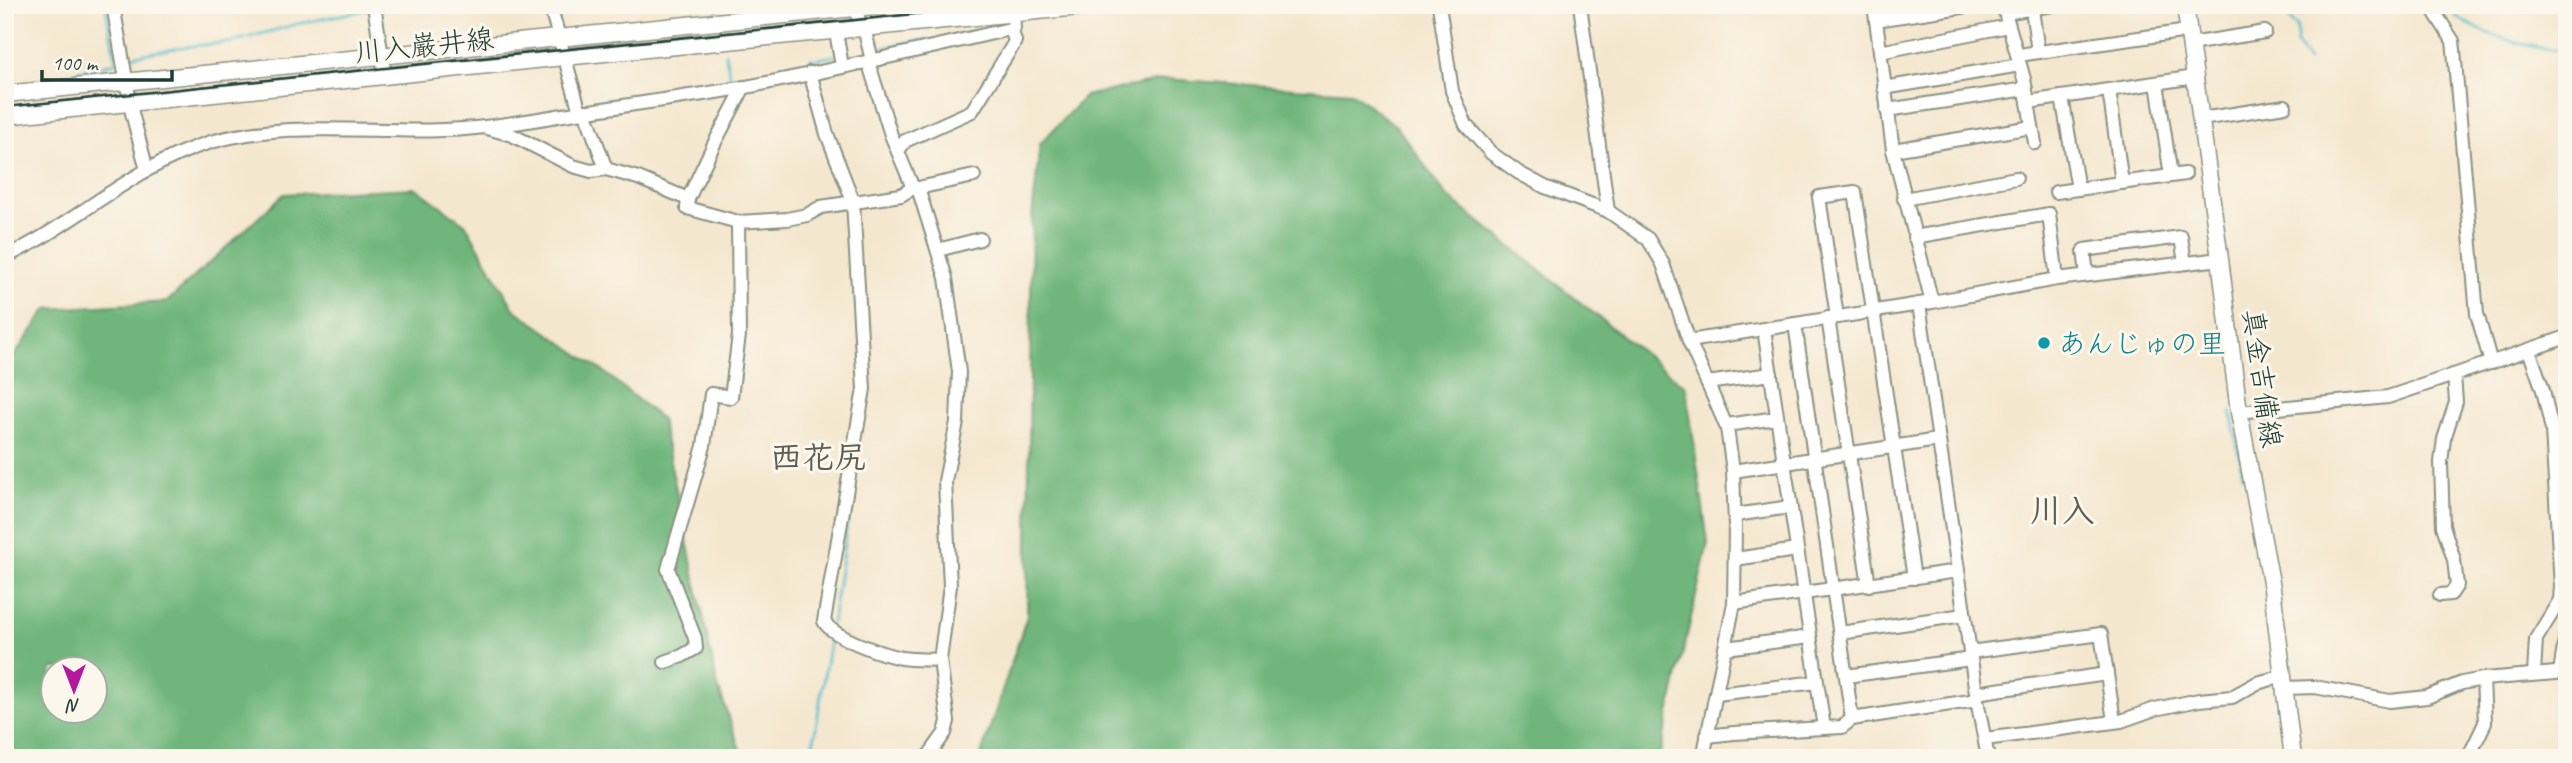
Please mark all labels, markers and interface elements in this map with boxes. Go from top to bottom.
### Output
street label: 川入巌井線 [353,21,496,70]
scale bar [42,38,172,82]
text: 100 m [52,50,99,76]
street label: 真金吉備線 [2235,306,2290,450]
place label: あんじゅの里 [2058,326,2226,361]
marker: あんじゅの里 [2036,335,2052,351]
district label: 西花尻 [770,437,866,478]
district label: 川入 [2030,491,2094,532]
north arrow [38,654,108,724]
text: N [65,694,80,718]

